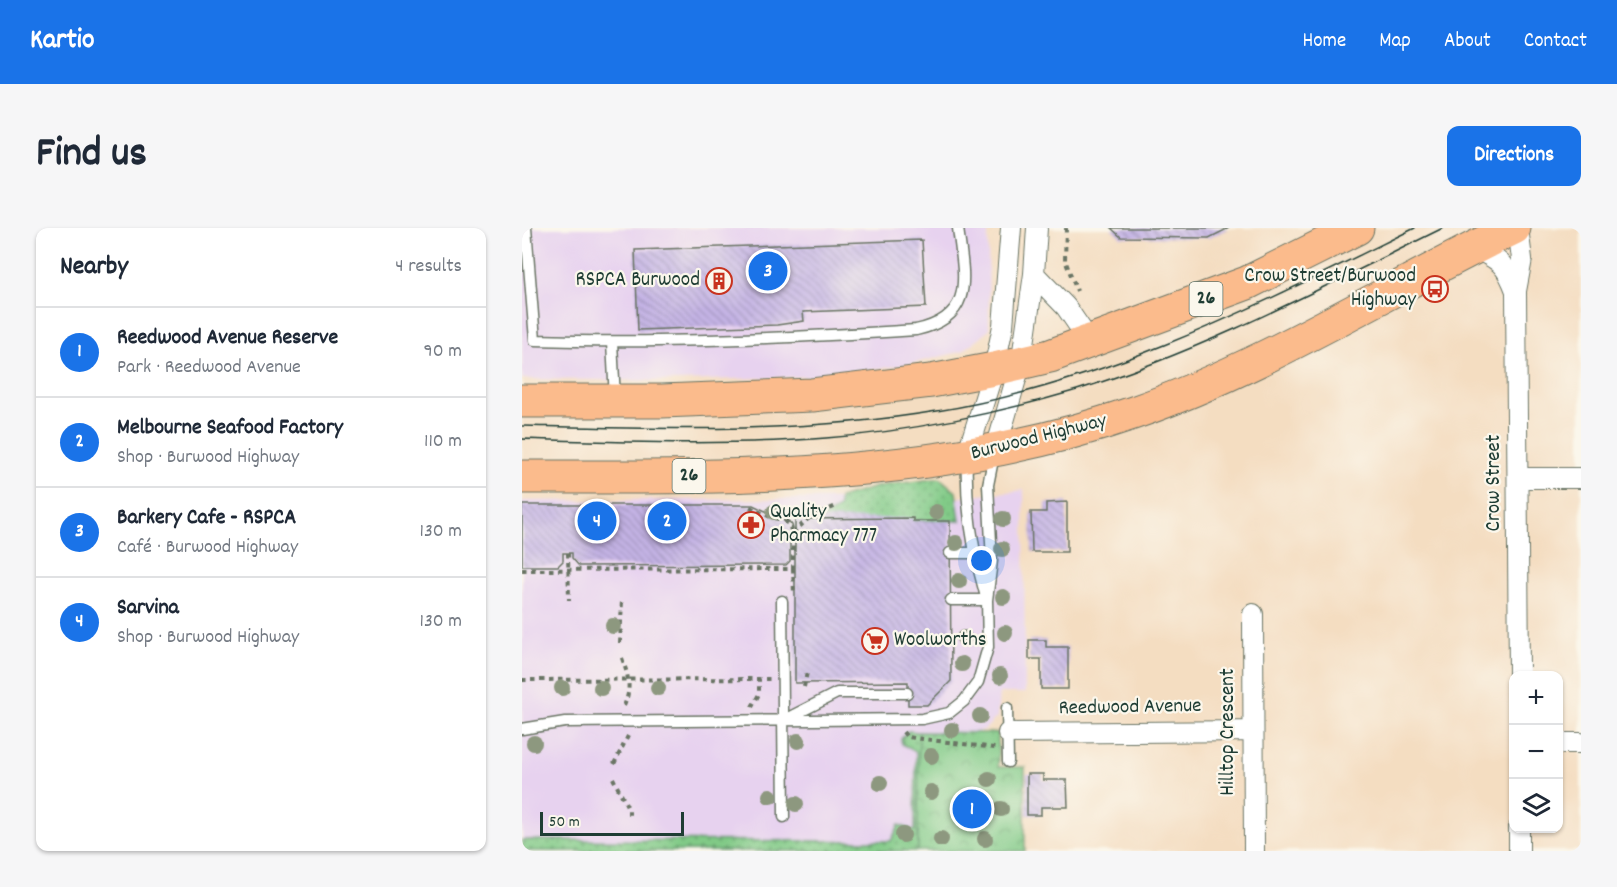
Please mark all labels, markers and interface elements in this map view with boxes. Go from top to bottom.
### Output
text: Kartio [30,22,94,62]
text: Home [1302,27,1346,57]
text: Map [1379,27,1411,57]
text: About [1444,27,1491,57]
text: Contact [1524,27,1587,57]
text: Find us [36,126,147,186]
button: Directions [1447,126,1581,186]
pin: 3 [748,248,788,294]
text: Nearby [60,249,128,286]
text: 4 results [395,253,462,281]
place label: Crow Street/Burwood Highway [1244,262,1416,316]
place label: RSPCA Burwood [575,266,700,296]
building icon: RSPCA Burwood [704,266,734,296]
bus stop icon: Crow Street/Burwood Highway [1420,274,1450,304]
road number: 26 [1190,282,1222,316]
text: Reedwood Avenue Reserve [117,323,338,354]
text: 1 [77,338,82,366]
text: 90 m [424,338,462,366]
text: Park · Reedwood Avenue [117,354,301,382]
street label: Burwood Highway [968,407,1111,469]
text: Melbourne Seafood Factory [117,413,343,444]
text: 2 [75,428,84,456]
text: 110 m [424,428,462,456]
street label: Crow Street [1480,434,1510,531]
text: Shop · Burwood Highway [117,444,299,472]
road number: 26 [672,459,706,493]
pin: 4 [578,498,616,544]
pin: 2 [648,498,686,544]
place label: Quality Pharmacy 777 [770,498,877,552]
text: Barkery Cafe - RSPCA [117,503,296,534]
pharmacy icon: Quality Pharmacy 777 [736,510,766,540]
text: 3 [75,518,84,546]
text: 130 m [420,518,462,546]
text: Café · Burwood Highway [117,534,298,562]
your location [967,546,996,575]
text: Sarvina [117,593,179,624]
text: 4 [75,608,84,636]
text: 130 m [420,608,462,636]
text: Shop · Burwood Highway [117,624,299,652]
supermarket icon: Woolworths [860,626,890,656]
place label: Woolworths [894,626,987,656]
street label: Hilltop Crescent [1214,668,1244,796]
map controls [1509,671,1563,833]
button: + [1509,671,1563,725]
street label: Reedwood Avenue [1058,692,1202,724]
button: − [1509,725,1563,779]
button: layers [1509,779,1563,833]
pin: 1 [952,786,992,832]
scale bar [540,809,684,836]
text: 50 m [549,811,580,834]

